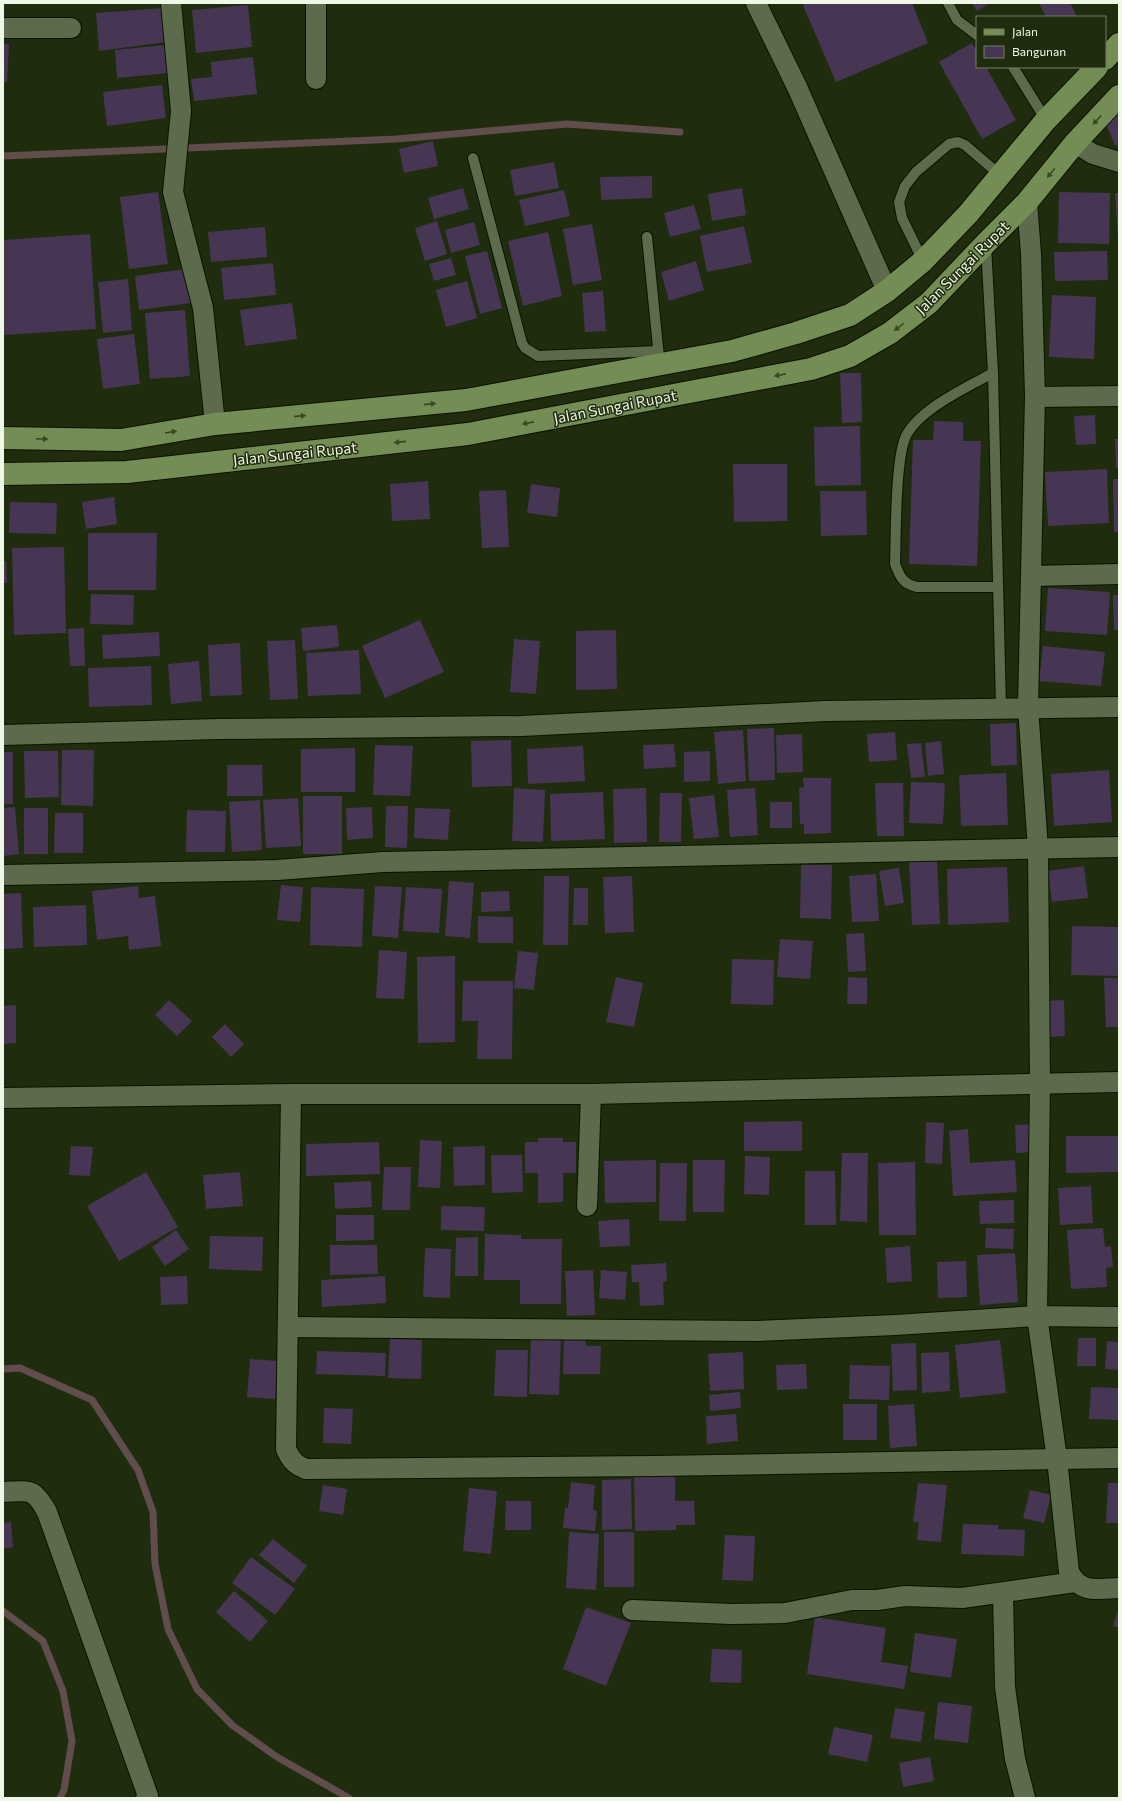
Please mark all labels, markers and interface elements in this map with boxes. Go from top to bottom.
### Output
legend [976,16,1106,68]
text: Jalan [1012,24,1038,39]
text: Bangunan [1012,44,1066,58]
one-way arrow [1092,115,1102,125]
one-way arrow [1047,167,1056,178]
street label: Jalan Sungai Rupat [911,216,1013,318]
one-way arrow [893,322,904,331]
one-way arrow [774,372,786,378]
street label: Jalan Sungai Rupat [552,385,678,427]
one-way arrow [424,400,436,407]
one-way arrow [294,413,306,419]
one-way arrow [522,420,535,426]
one-way arrow [165,429,177,435]
one-way arrow [36,436,49,442]
street label: Jalan Sungai Rupat [232,438,358,468]
one-way arrow [394,439,406,445]

